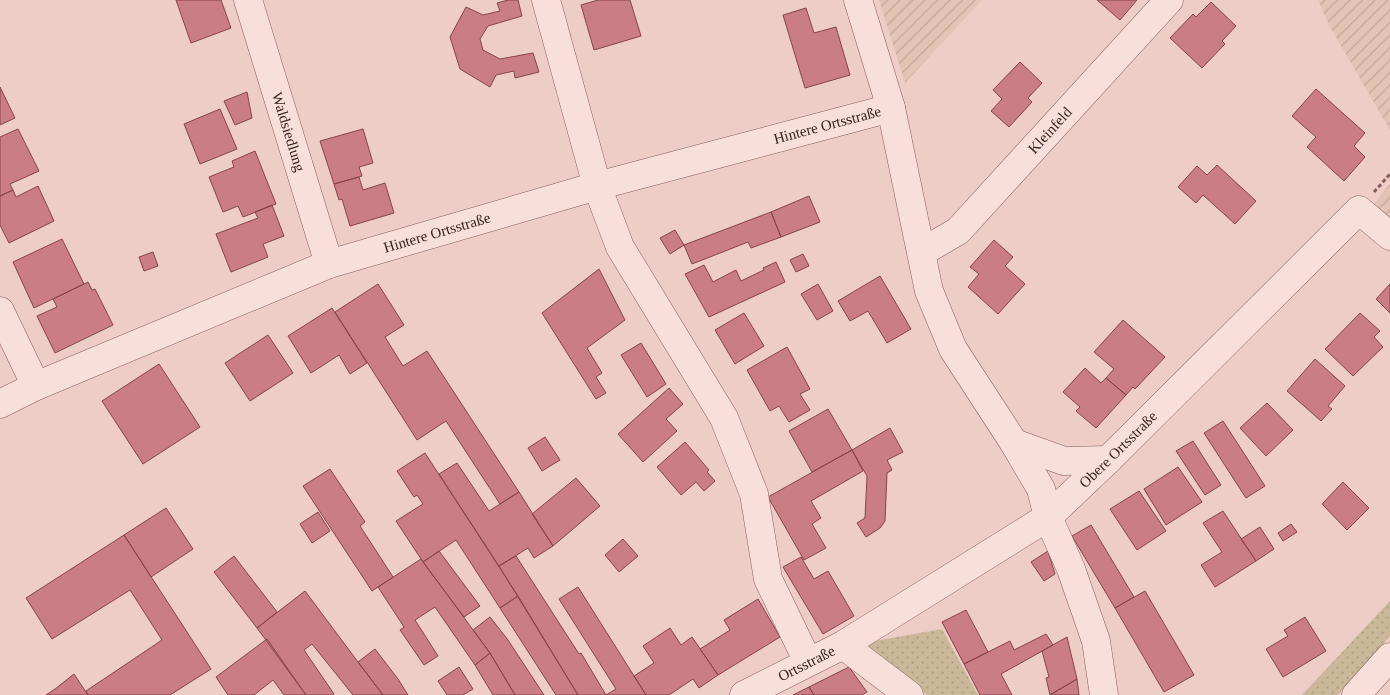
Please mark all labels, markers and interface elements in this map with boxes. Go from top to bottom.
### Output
street label: Waldsiedlung [269,90,308,174]
street label: Hintere Ortsstraße [772,103,883,147]
street label: Kleinfeld [1025,104,1075,157]
street label: Hintere Ortsstraße [382,209,492,256]
street label: Obere Ortsstraße [1076,408,1160,491]
street label: Ortsstraße [775,642,838,684]

